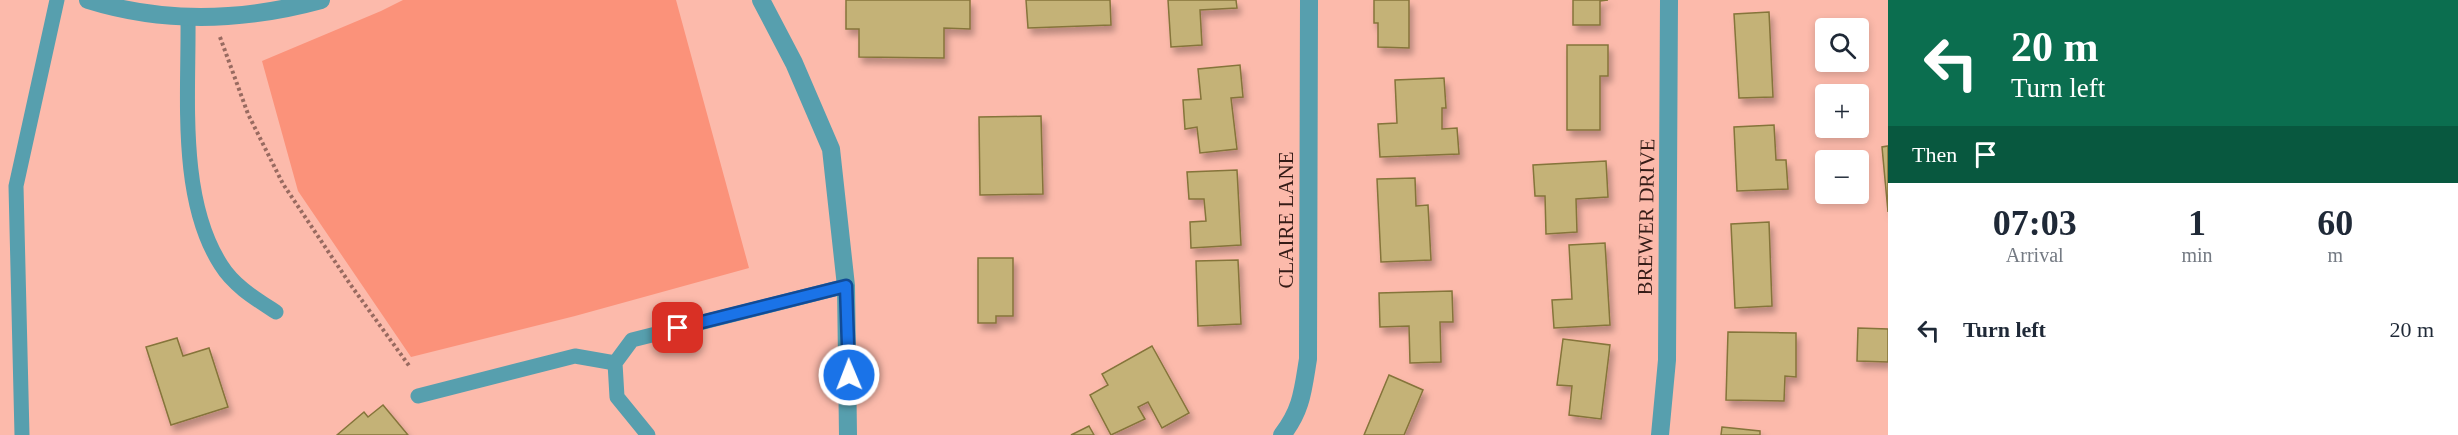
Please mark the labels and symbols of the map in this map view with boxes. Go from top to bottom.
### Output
street label: BREWER DRIVE [1633,138,1659,296]
street label: CLAIRE LANE [1274,151,1298,289]
pin [652,302,703,353]
position arrow [817,343,881,407]

